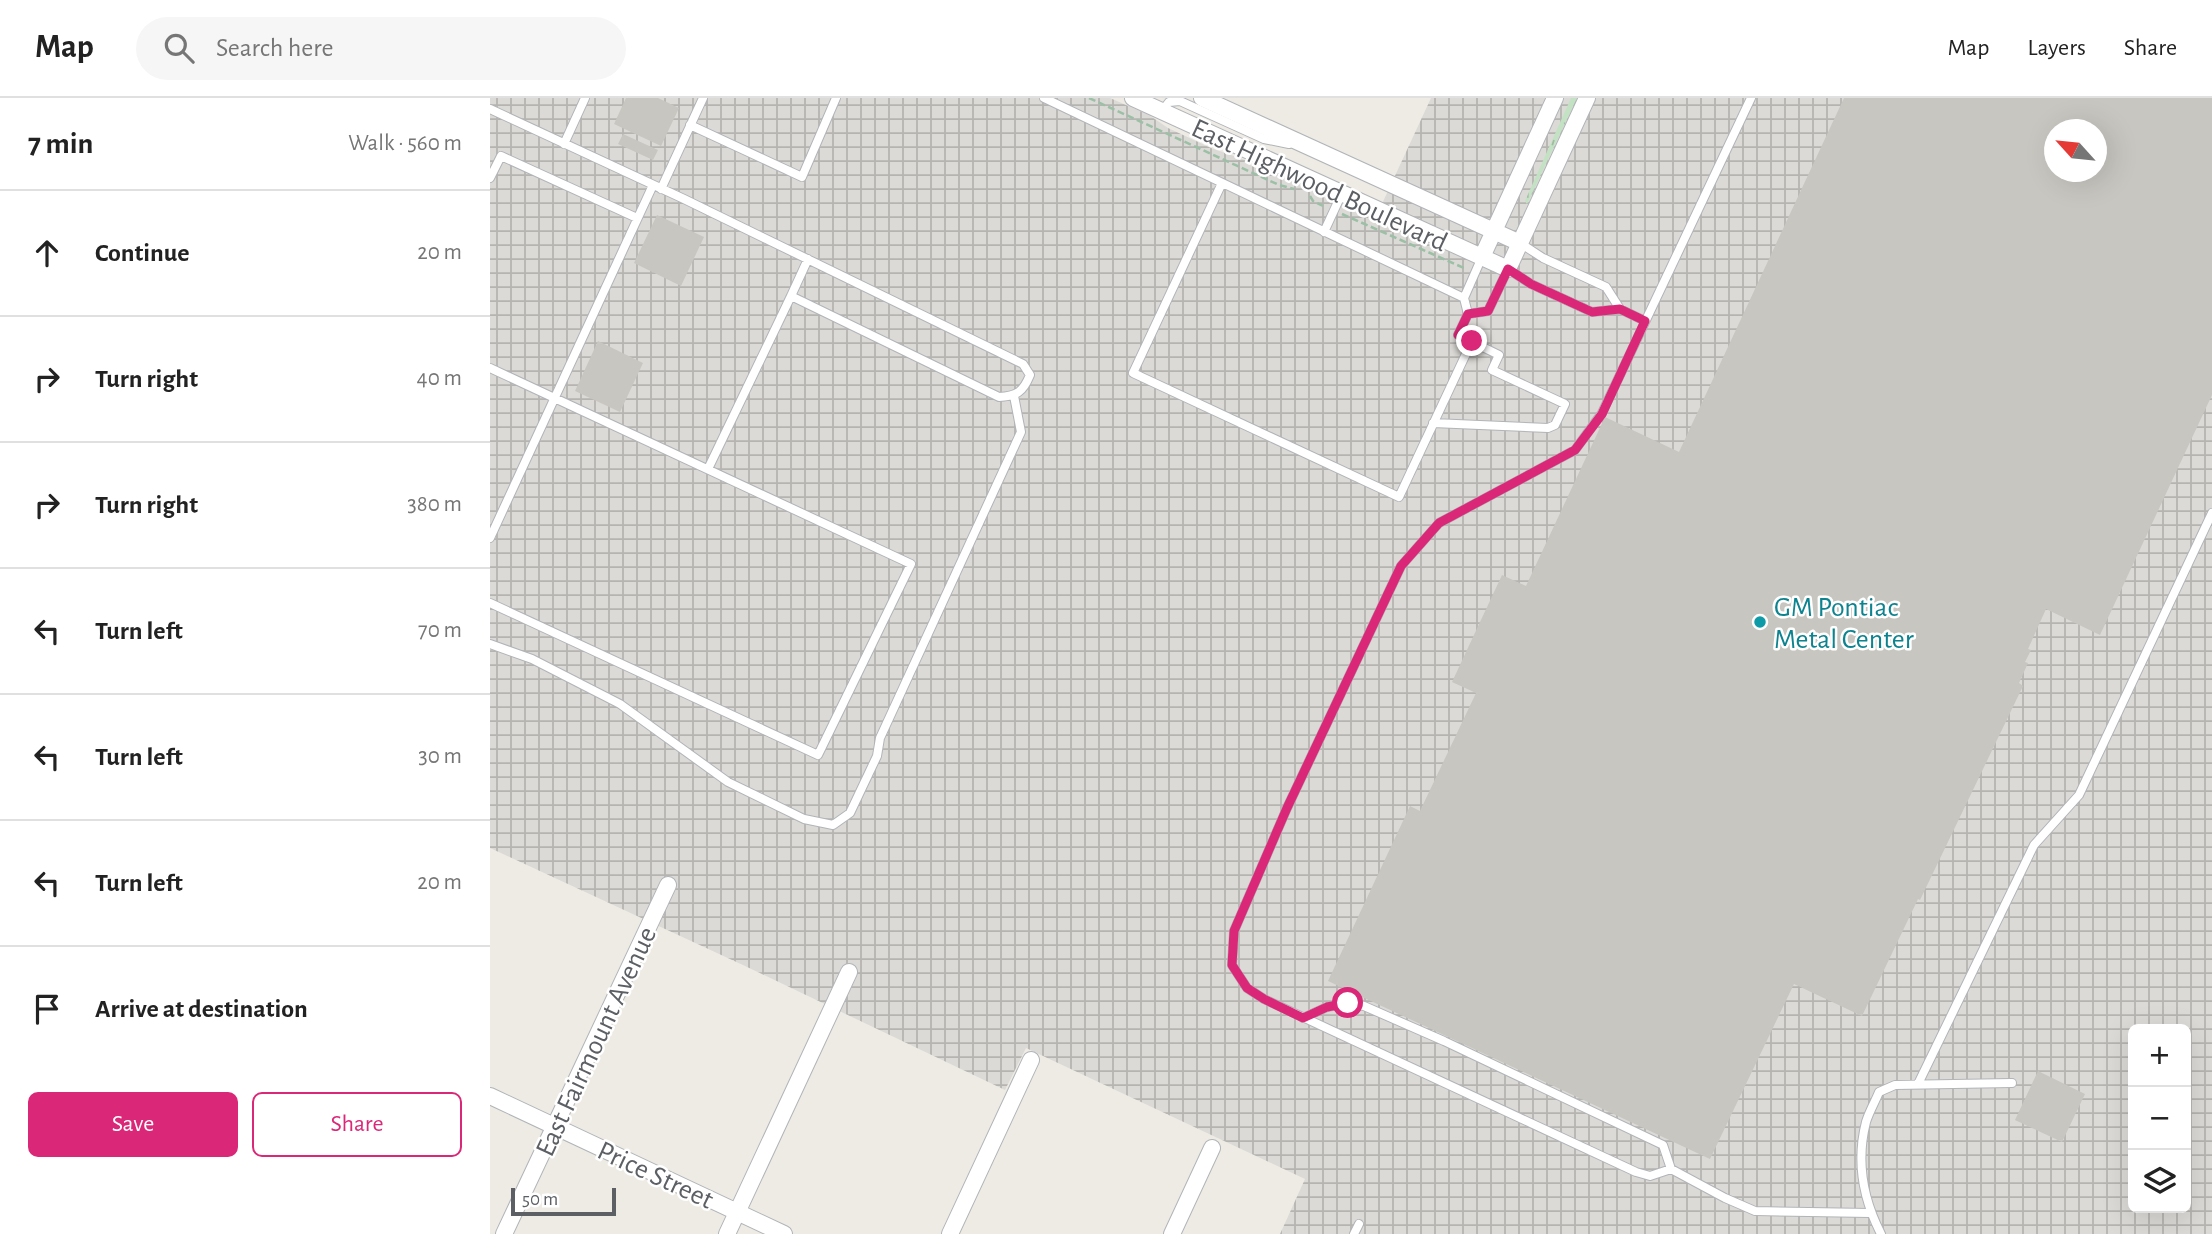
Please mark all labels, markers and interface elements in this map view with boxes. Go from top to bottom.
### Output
search box [136,17,626,80]
icon: search [160,29,198,67]
text: Map [35,31,94,64]
text: Search here [216,35,334,61]
text: Map [1947,36,1989,60]
text: Layers [2027,36,2086,60]
text: Share [2124,36,2177,60]
street label: East Highwood Boulevard [1187,114,1451,257]
north arrow [2044,119,2107,182]
text: 7 min [28,129,93,159]
text: Walk · 560 m [348,132,462,155]
icon: ahead [28,234,66,272]
text: Continue [95,240,190,266]
text: 20 m [417,241,462,264]
route end [1456,325,1487,356]
icon: right [28,360,66,398]
text: Turn right [95,366,198,392]
text: 40 m [417,367,462,390]
icon: right [28,486,66,524]
text: Turn right [95,492,198,518]
text: 380 m [407,493,462,516]
place label: GM Pontiac Metal Center [1774,594,1914,654]
icon: left [28,612,66,650]
marker: GM Pontiac Metal Center [1752,614,1768,630]
text: Turn left [95,618,183,644]
text: 70 m [418,619,462,642]
icon: left [28,738,66,776]
text: Turn left [95,744,183,770]
text: 30 m [418,745,462,768]
icon: left [28,864,66,902]
text: Turn left [95,870,183,896]
text: 20 m [417,871,462,894]
street label: East Fairmount Avenue [531,923,662,1161]
route start [1332,987,1363,1018]
icon: arrive [28,990,66,1028]
text: Arrive at destination [95,996,308,1022]
map controls [2128,1024,2191,1213]
button: + [2128,1024,2191,1087]
button: − [2128,1087,2191,1150]
button: Save [28,1092,238,1157]
button: Share [252,1092,462,1157]
street label: Price Street [593,1137,717,1215]
button: layers [2128,1150,2191,1213]
scale bar [511,1185,616,1217]
text: 50 m [522,1190,558,1209]

